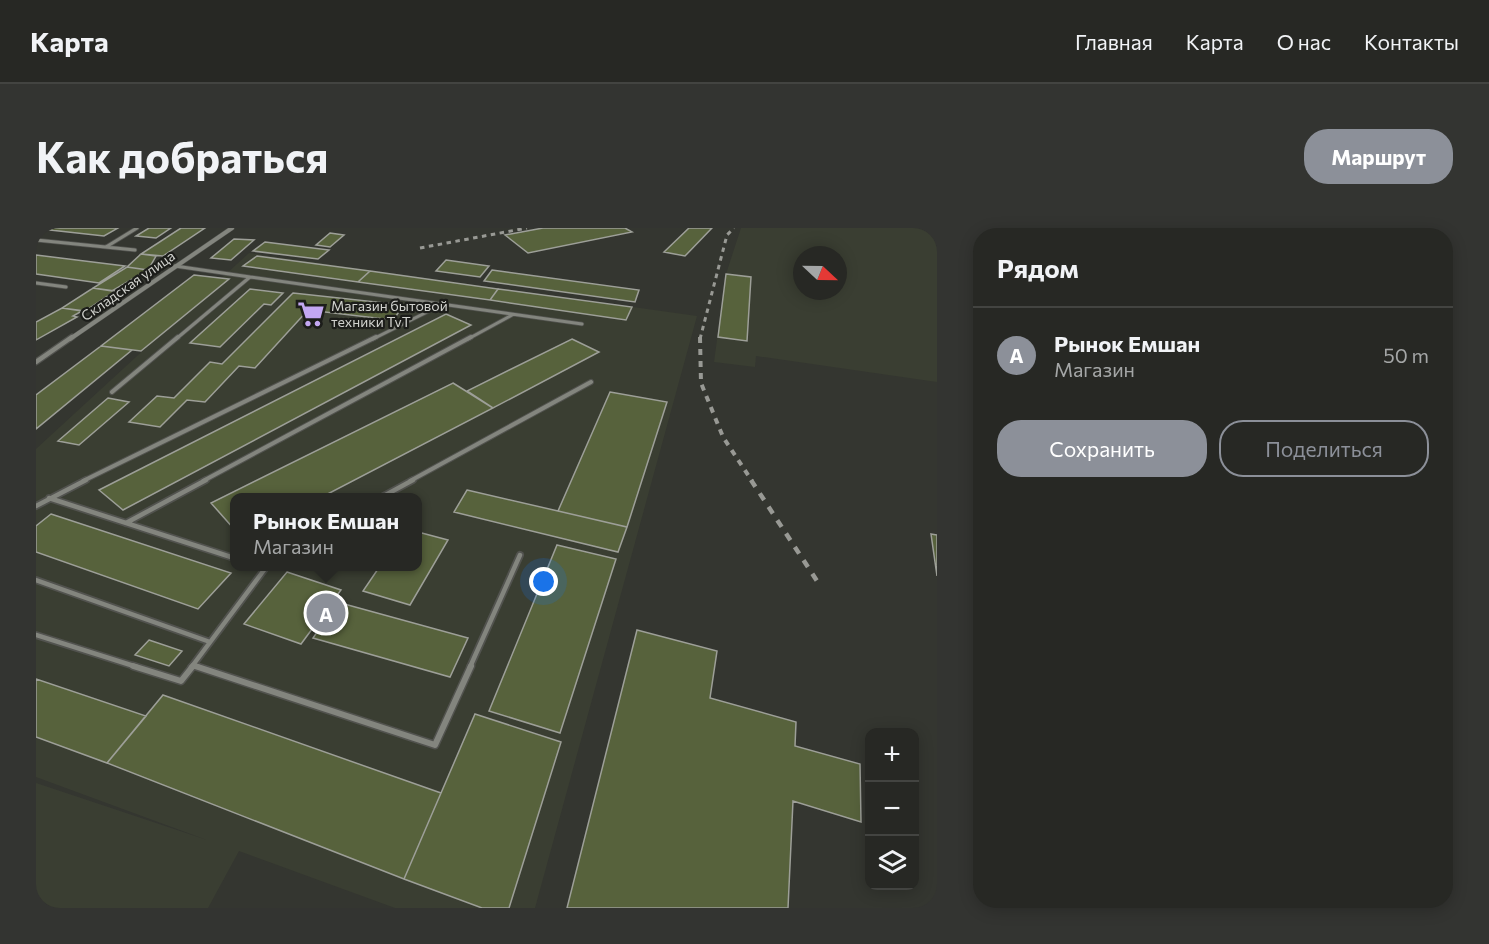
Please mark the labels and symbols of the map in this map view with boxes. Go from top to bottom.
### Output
north arrow [793,246,847,300]
street label: Складская улица [78,247,178,324]
place label: Магазин бытовой техники TvT [331,297,448,330]
supermarket icon: Магазин бытовой техники TvT [296,299,326,329]
your location [529,567,558,596]
pin: A [306,590,346,636]

